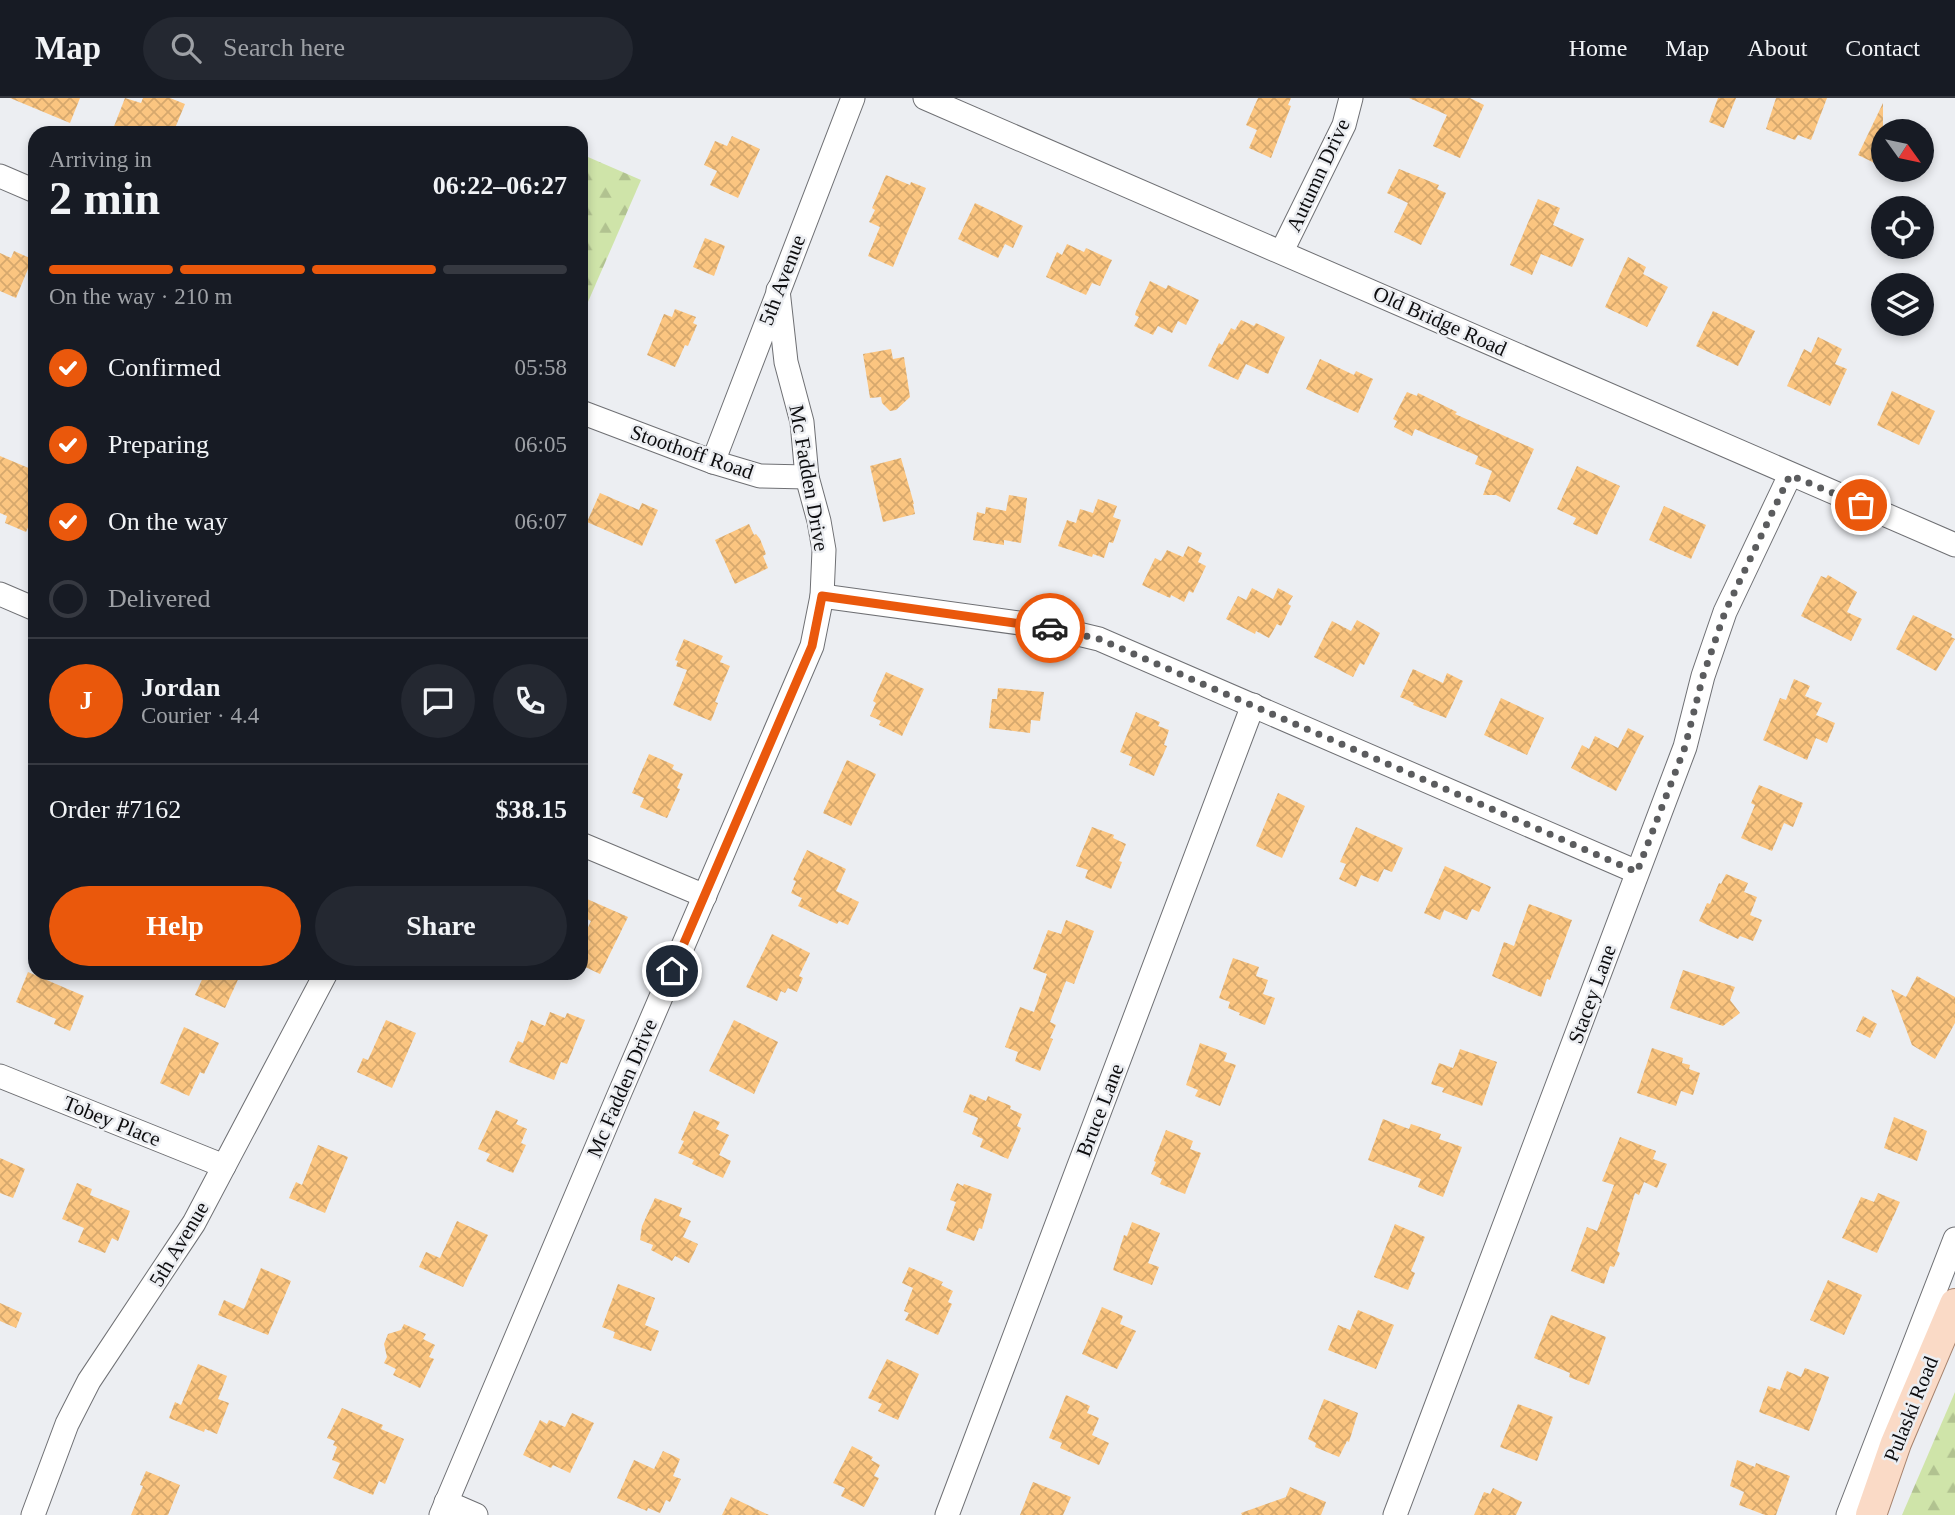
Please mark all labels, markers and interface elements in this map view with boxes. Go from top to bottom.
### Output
search box [143,17,633,80]
icon: search [167,29,205,67]
text: Map [35,30,101,66]
text: Search here [223,33,345,62]
text: Home [1569,35,1627,61]
text: Map [1665,35,1709,61]
text: About [1747,35,1807,61]
text: Contact [1845,35,1920,61]
street label: Autumn Drive [1281,115,1355,235]
north arrow [1871,119,1934,182]
map controls [1871,119,1934,336]
text: Arriving in [49,147,152,172]
text: 06:22–06:27 [433,171,567,200]
text: 2 min [49,173,160,224]
button: locate [1871,196,1934,259]
street label: 5th Avenue [754,232,810,328]
button: layers [1871,273,1934,336]
street label: Old Bridge Road [1370,281,1511,361]
text: On the way · 210 m [49,284,232,309]
icon: check [49,349,87,387]
text: Confirmed [108,353,221,382]
text: 05:58 [515,355,567,380]
street label: Mc Fadden Drive [784,403,834,553]
street label: Stoothoff Road [627,420,757,484]
icon: check [49,426,87,464]
text: Preparing [108,430,209,459]
text: 06:05 [515,432,567,457]
pin [1831,475,1891,535]
icon: bag [1842,486,1880,524]
icon: check [49,503,87,541]
text: On the way [108,507,228,536]
text: 06:07 [515,509,567,534]
text: Delivered [108,584,211,613]
courier [1015,593,1085,663]
icon: car [1031,609,1069,647]
button: chat [401,664,475,738]
button: phone [493,664,567,738]
text: Jordan [141,673,220,702]
text: J [80,686,93,715]
text: Courier · 4.4 [141,703,259,728]
text: Order #7162 [49,795,181,824]
text: $38.15 [496,795,567,824]
button: Help [49,886,301,966]
button: Share [315,886,567,966]
pin [642,941,702,1001]
street label: Stacey Lane [1563,941,1621,1047]
icon: home [653,952,691,990]
street label: Mc Fadden Drive [582,1015,662,1161]
street label: Bruce Lane [1071,1060,1129,1160]
street label: Tobey Place [60,1091,164,1151]
street label: 5th Avenue [144,1197,214,1291]
street label: Pulaski Road [1879,1352,1943,1465]

